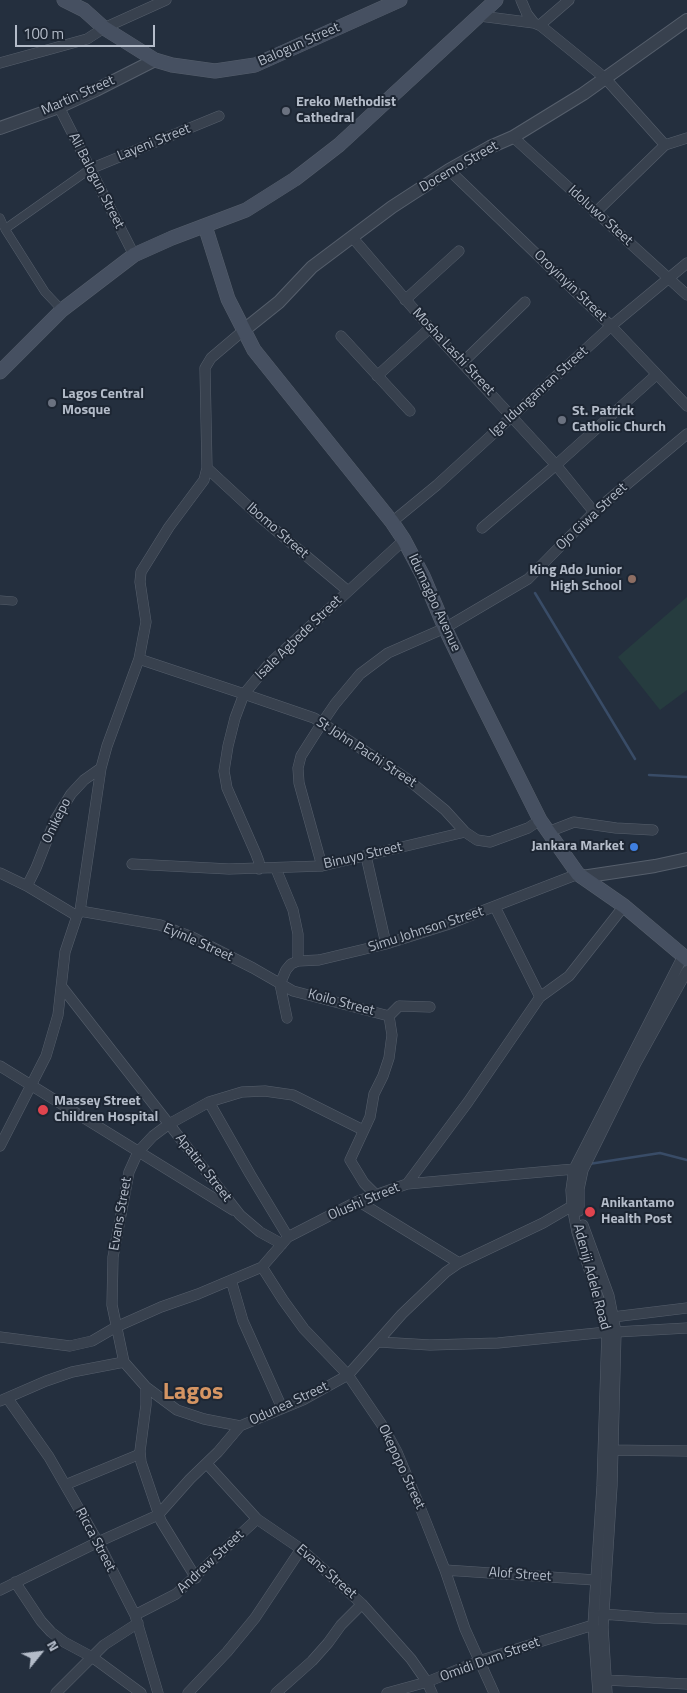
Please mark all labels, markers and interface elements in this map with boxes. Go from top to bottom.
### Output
scale bar [18,15,158,47]
street label: Balogun Street [256,20,342,70]
text: 100 m [23,22,64,45]
street label: Martin Street [39,72,117,120]
place label: Ereko Methodist Cathedral [296,95,396,128]
marker: Ereko Methodist Cathedral [280,105,292,117]
street label: Layeni Street [115,121,193,165]
street label: Ali Balogun Street [65,130,127,232]
street label: Docemo Street [417,138,501,196]
street label: Idoluwo Steet [564,183,636,249]
street label: Oroyinyin Street [530,247,610,325]
street label: Mosha Lashi Street [408,305,498,399]
street label: Iga Idunganran Street [486,343,592,441]
place label: Lagos Central Mosque [62,387,144,420]
marker: Lagos Central Mosque [46,397,58,409]
place label: St. Patrick Catholic Church [572,404,666,437]
marker: St. Patrick Catholic Church [556,414,568,426]
street label: Ojo Giwa Street [553,480,631,554]
street label: Ibomo Street [243,500,311,562]
street label: Idumagbo Avenue [404,552,464,654]
place label: King Ado Junior High School [529,563,622,596]
marker: King Ado Junior High School [626,573,638,585]
street label: Isale Agbede Street [252,592,346,684]
street label: St John Pachi Street [313,714,419,792]
street label: Onikepo [39,796,75,846]
street label: Binuyo Street [322,839,404,873]
place label: Jankara Market [531,839,624,855]
marker: Jankara Market [628,841,640,853]
street label: Simu Johnson Street [366,903,486,957]
street label: Eyinle Street [161,920,235,966]
street label: Koilo Street [306,986,376,1020]
place label: Massey Street Children Hospital [54,1094,158,1126]
marker: Massey Street Children Hospital [36,1103,50,1117]
street label: Apatira Street [171,1131,235,1205]
street label: Evans Street [106,1176,136,1252]
street label: Olushi Street [326,1179,402,1225]
place label: Anikantamo Health Post [601,1196,674,1228]
marker: Anikantamo Health Post [583,1205,597,1219]
street label: Adeniji Adele Road [569,1222,613,1332]
street label: Odunea Street [247,1378,331,1430]
district label: Lagos [163,1379,223,1407]
street label: Okepopo Street [374,1422,428,1512]
street label: Ricca Street [71,1505,119,1575]
street label: Andrew Street [174,1527,248,1597]
street label: Evans Street [292,1541,360,1603]
street label: Alof Street [488,1564,552,1586]
north arrow [15,1628,65,1678]
street label: Omidi Dum Street [438,1634,542,1686]
text: N [42,1636,65,1655]

